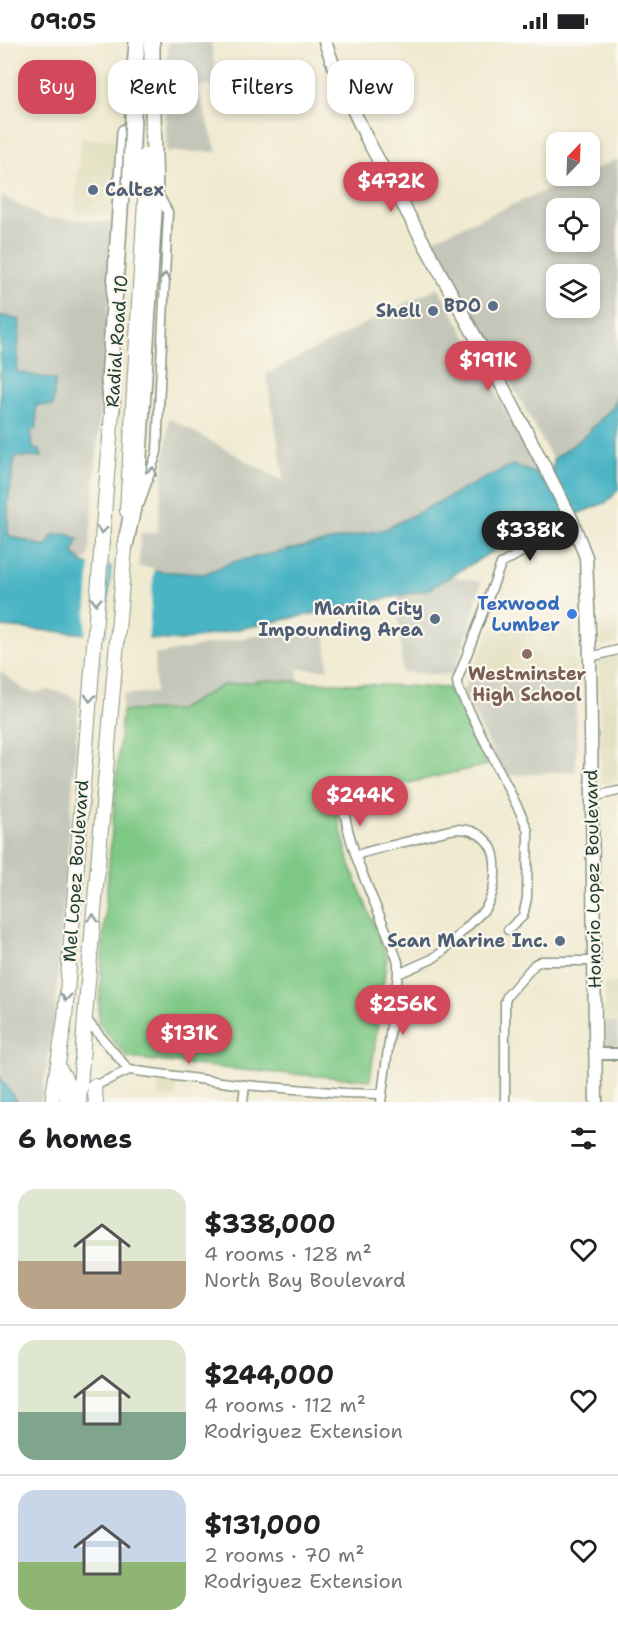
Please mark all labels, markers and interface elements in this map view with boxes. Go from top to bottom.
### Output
text: 09:05 [30,7,96,36]
chip: Buy [18,60,96,114]
chip: Rent [108,60,198,114]
chip: Filters [210,60,315,114]
chip: New [327,60,414,114]
north arrow [546,132,600,186]
map controls [546,132,600,318]
pin: $472K [349,162,433,213]
text: $472K [357,168,425,194]
place label: Caltex [105,178,164,202]
marker: Caltex [86,183,100,197]
button: locate [546,198,600,252]
button: layers [546,264,600,318]
one-way arrow [159,272,172,281]
street label: Radial Road 10 [100,274,134,408]
place label: BDO [444,294,481,318]
place label: Shell [376,299,421,323]
marker: BDO [486,299,500,313]
marker: Shell [426,304,440,318]
pin: $191K [446,341,530,392]
text: $191K [459,347,517,373]
one-way arrow [144,466,157,477]
pin: $338K [488,511,572,562]
text: $338K [496,517,564,543]
one-way arrow [96,526,109,535]
place label: Texwood Lumber [477,592,560,637]
one-way arrow [90,596,103,605]
place label: Manila City Impounding Area [258,597,424,642]
marker: Texwood Lumber [565,607,579,621]
marker: Manila City Impounding Area [428,612,442,626]
marker: Westminster High School [520,647,534,661]
place label: Westminster High School [468,662,586,707]
one-way arrow [83,693,96,702]
street label: Honorio Lopez Boulevard [579,769,607,989]
pin: $244K [318,776,402,827]
street label: Mel Lopez Boulevard [58,779,94,963]
text: $244K [326,782,394,808]
one-way arrow [87,914,100,923]
place label: Scan Marine Inc. [387,929,548,953]
marker: Scan Marine Inc. [553,934,567,948]
pin: $256K [361,985,445,1036]
text: $256K [369,991,437,1017]
one-way arrow [60,992,73,1001]
pin: $131K [147,1014,231,1065]
text: $131K [160,1020,218,1046]
text: 6 homes [18,1121,132,1156]
icon: filters [567,1122,600,1155]
text: $338,000 [204,1206,336,1241]
icon: home [66,1213,138,1285]
icon: heart [567,1233,600,1266]
text: 4 rooms · 128 m² [204,1241,372,1267]
text: North Bay Boulevard [204,1267,406,1293]
text: $244,000 [204,1357,334,1392]
icon: home [66,1364,138,1436]
icon: heart [567,1384,600,1417]
text: 4 rooms · 112 m² [204,1392,366,1418]
text: Rodriguez Extension [204,1418,403,1444]
text: $131,000 [204,1507,321,1542]
icon: home [66,1514,138,1586]
icon: heart [567,1534,600,1567]
text: 2 rooms · 70 m² [204,1542,365,1568]
text: Rodriguez Extension [204,1568,403,1594]

